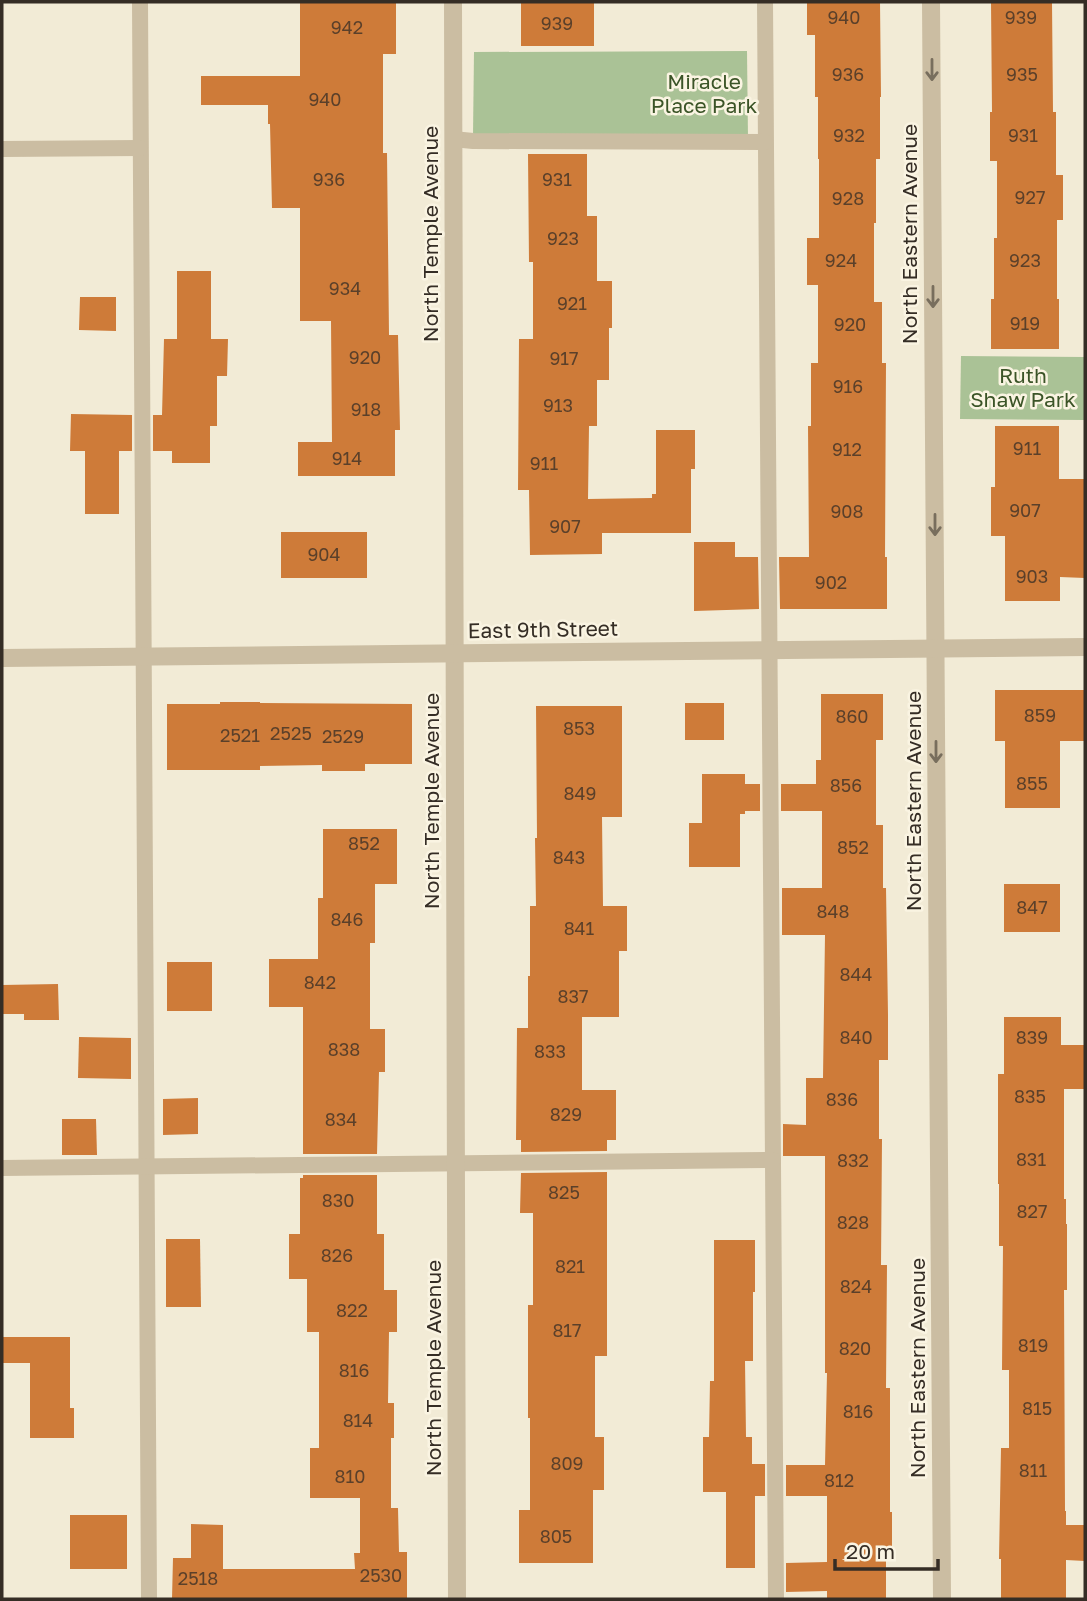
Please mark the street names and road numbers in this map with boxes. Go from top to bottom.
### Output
street label: North Eastern Avenue [896,124,922,344]
street label: North Temple Avenue [417,126,443,342]
street label: East 9th Street [467,615,619,643]
street label: North Eastern Avenue [900,691,926,911]
street label: North Temple Avenue [418,693,444,909]
street label: North Eastern Avenue [904,1258,930,1478]
street label: North Temple Avenue [420,1260,446,1476]

